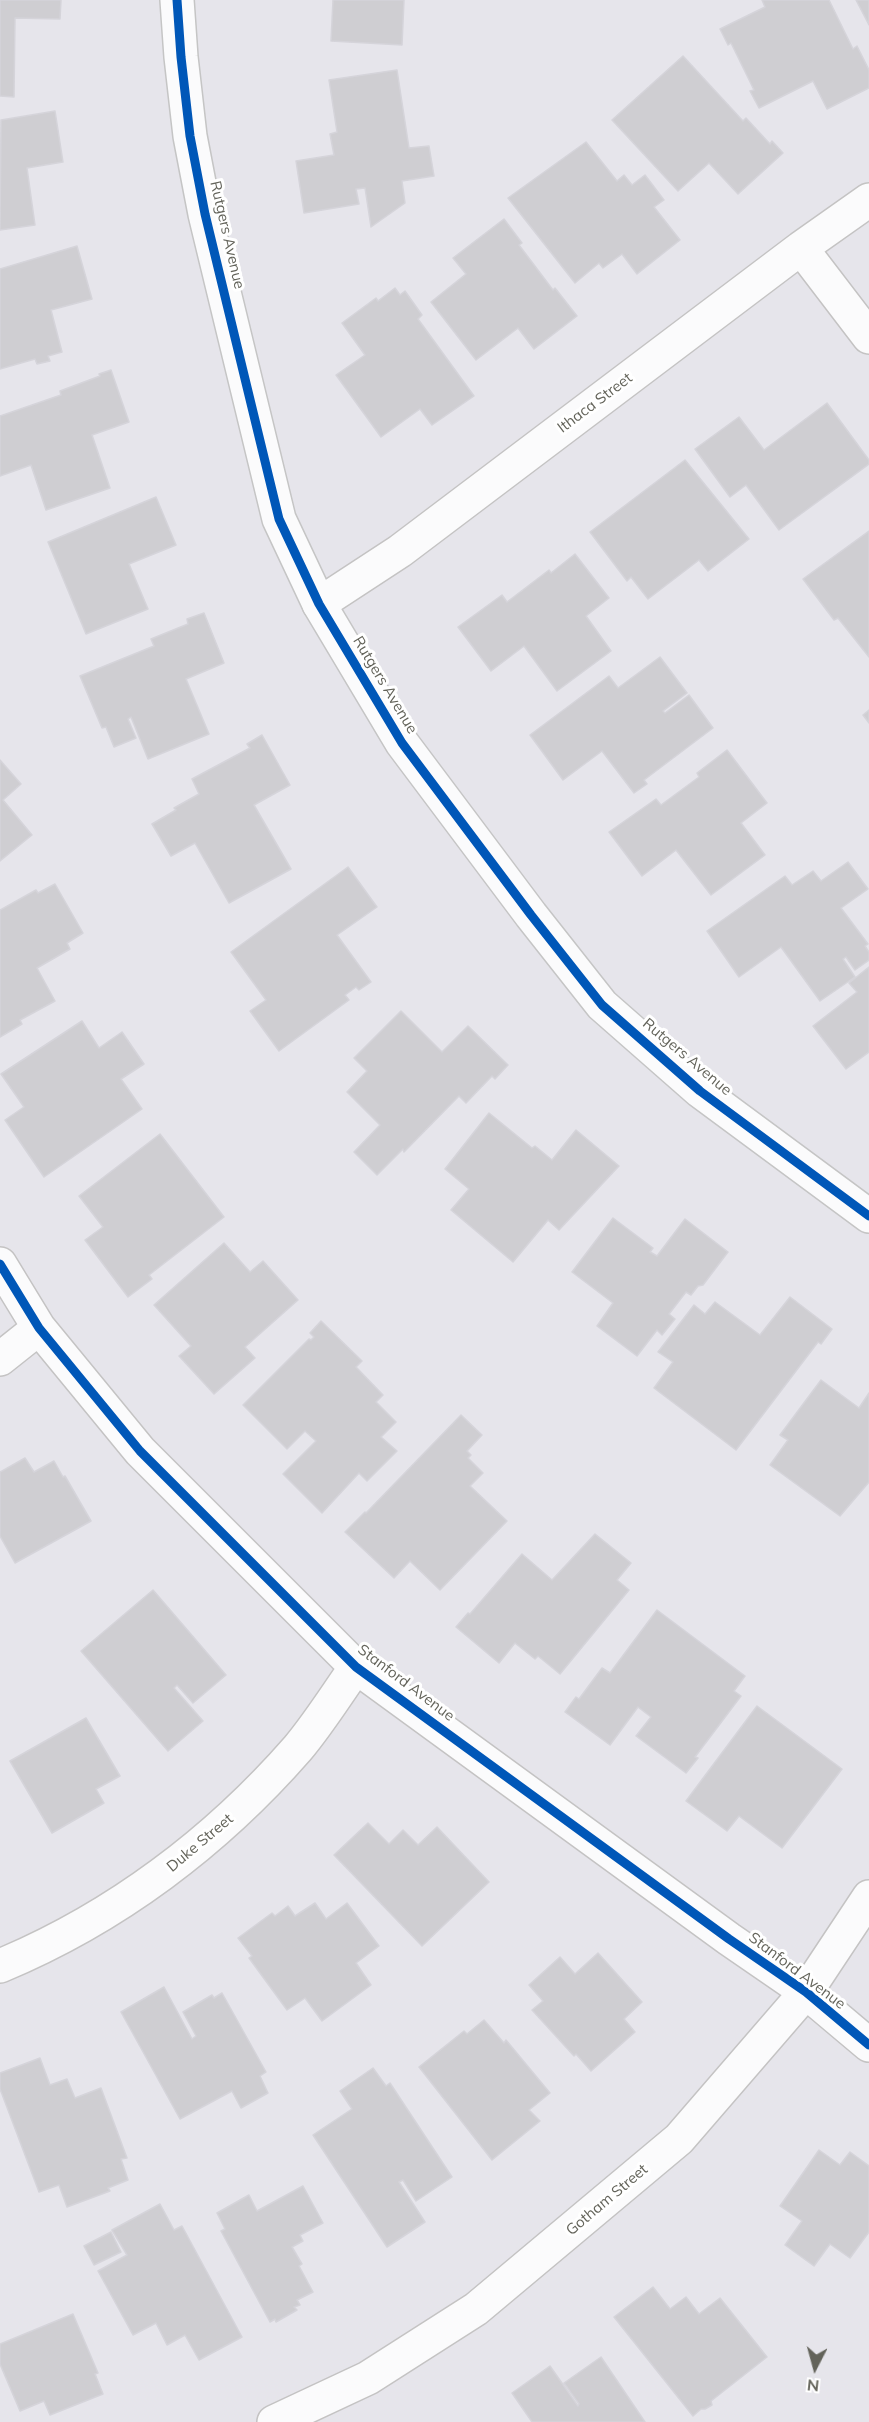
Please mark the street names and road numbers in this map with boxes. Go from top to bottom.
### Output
street label: Rutgers Avenue [206,179,248,291]
street label: Ithaca Street [554,369,636,437]
street label: Rutgers Avenue [349,633,421,737]
street label: Rutgers Avenue [639,1015,735,1099]
street label: Stanford Avenue [354,1641,458,1725]
street label: Duke Street [163,1810,237,1876]
street label: Stanford Avenue [745,1929,849,2013]
street label: Gotham Street [563,2161,651,2239]

